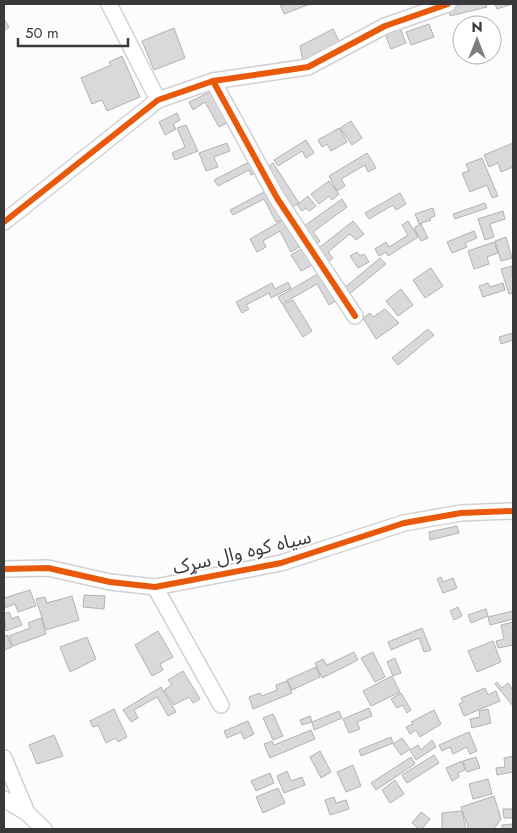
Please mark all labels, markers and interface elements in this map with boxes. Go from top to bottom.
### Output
scale bar [18,15,128,47]
north arrow [452,15,502,65]
text: N [471,17,483,37]
text: 50 m [25,22,59,44]
street label: سیاه کوه وال سړک [170,523,314,581]

